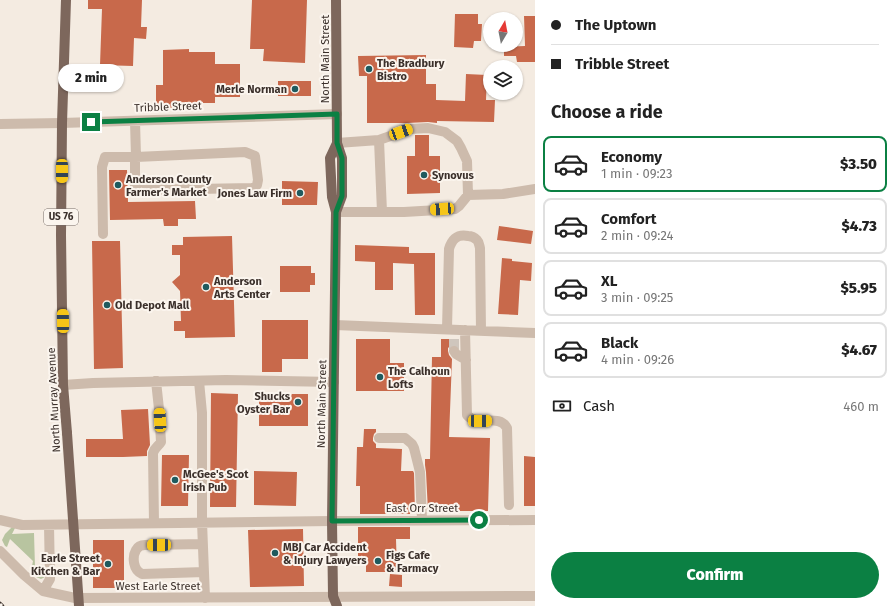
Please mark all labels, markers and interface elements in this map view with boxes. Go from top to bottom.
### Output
north arrow [483,12,523,52]
map controls [483,12,523,100]
street label: North Main Street [319,15,332,103]
text: The Uptown [575,16,656,34]
text: Tribble Street [575,55,669,73]
place label: The Bradbury Bistro [377,57,445,83]
button: layers [483,60,523,100]
callout: 2 min [58,64,124,92]
marker: The Bradbury Bistro [364,64,374,74]
text: 2 min [75,70,107,85]
place label: Merle Norman [216,83,287,96]
marker: Merle Norman [290,84,300,94]
street label: Tribble Street [134,99,202,115]
text: Choose a ride [551,101,663,123]
route end [82,113,100,131]
car [388,122,414,142]
icon: car [553,146,589,182]
text: Economy [601,148,662,166]
text: $3.50 [840,155,877,173]
car [56,159,68,183]
text: 1 min · 09:23 [601,166,672,181]
place label: Synovus [432,169,474,182]
marker: Synovus [419,170,429,180]
place label: Anderson County Farmer's Market [125,173,212,199]
marker: Anderson County Farmer's Market [113,180,123,190]
place label: Jones Law Firm [217,187,292,200]
marker: Jones Law Firm [295,188,305,198]
car [430,202,454,216]
icon: car [553,208,589,244]
road number: US 76 [44,209,78,225]
text: Comfort [601,210,657,228]
text: $4.73 [842,217,877,235]
text: 2 min · 09:24 [601,228,673,243]
icon: car [553,270,589,306]
text: XL [601,272,617,290]
place label: Anderson Arts Center [213,275,271,301]
text: $5.95 [840,279,877,297]
marker: Anderson Arts Center [201,282,211,292]
text: 3 min · 09:25 [601,290,673,305]
place label: Old Depot Mall [115,299,190,312]
marker: Old Depot Mall [102,300,112,310]
car [57,309,69,333]
icon: car [553,332,589,368]
text: Black [601,334,638,352]
text: $4.67 [841,341,877,359]
street label: North Murray Avenue [45,347,63,453]
text: 4 min · 09:26 [601,352,674,367]
street label: North Main Street [315,360,329,448]
place label: The Calhoun Lofts [388,365,450,391]
marker: The Calhoun Lofts [375,372,385,382]
place label: Shucks Oyster Bar [237,390,291,416]
icon: cash [551,395,573,417]
marker: Shucks Oyster Bar [293,397,303,407]
text: Cash [583,397,615,415]
text: 460 m [843,399,879,414]
car [153,408,167,432]
car [468,415,492,427]
place label: McGee's Scot Irish Pub [183,468,249,494]
marker: McGee's Scot Irish Pub [170,475,180,485]
street label: East Orr Street [386,502,458,515]
route start [470,511,488,529]
car [147,539,171,551]
place label: MBJ Car Accident & Injury Lawyers [283,541,367,567]
marker: MBJ Car Accident & Injury Lawyers [270,548,280,558]
place label: Figs Cafe & Farmacy [386,549,439,575]
place label: Earle Street Kitchen & Bar [31,552,101,578]
button: Confirm [551,552,879,598]
marker: Figs Cafe & Farmacy [373,556,383,566]
marker: Earle Street Kitchen & Bar [103,559,113,569]
street label: West Earle Street [116,580,200,593]

